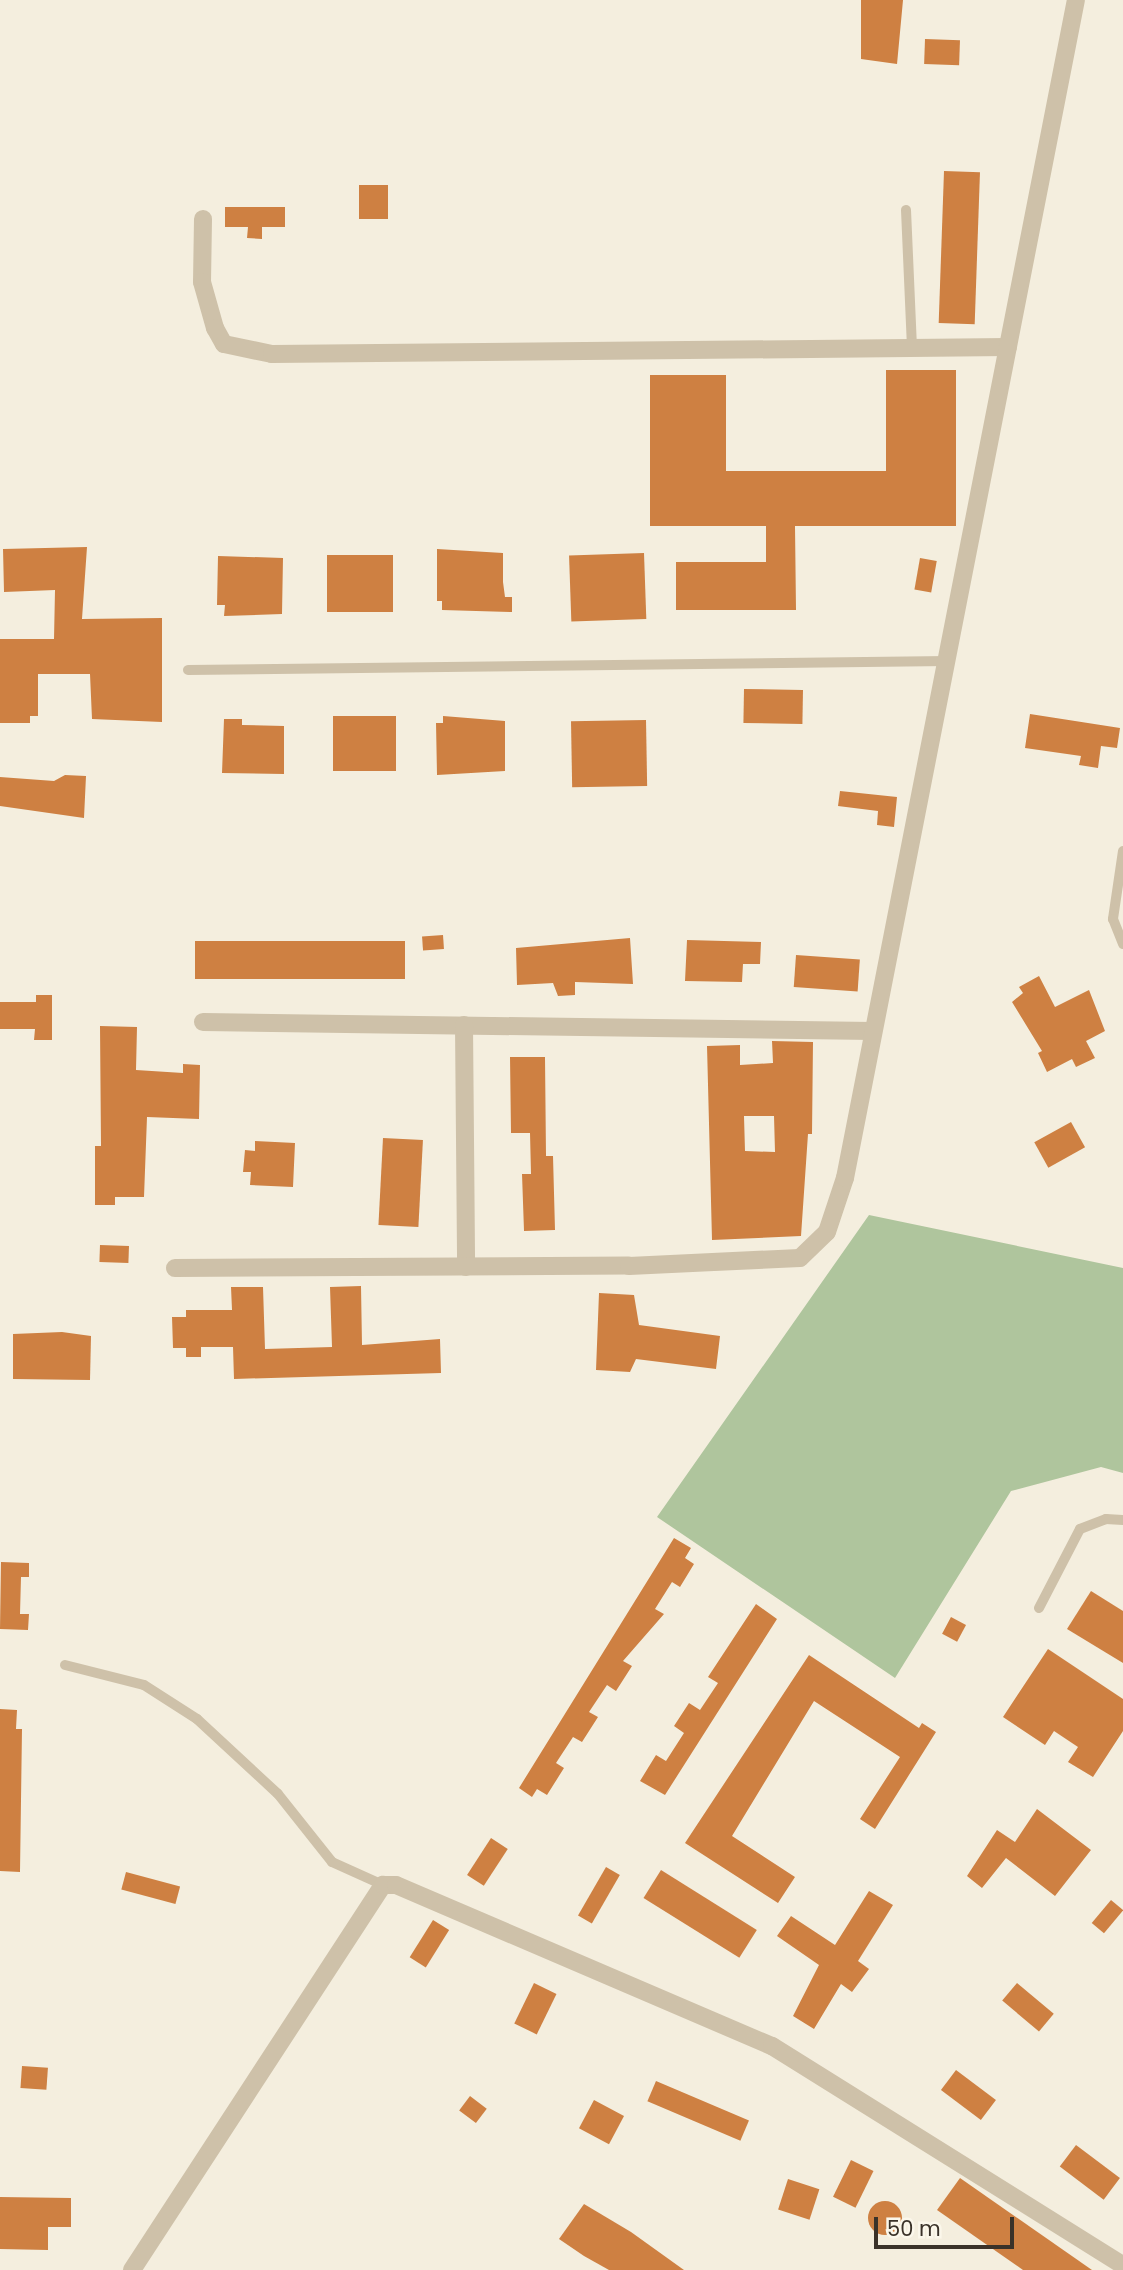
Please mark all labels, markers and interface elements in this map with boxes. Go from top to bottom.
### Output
scale bar [878,2204,1018,2248]
text: 50 m [887,2214,941,2243]

